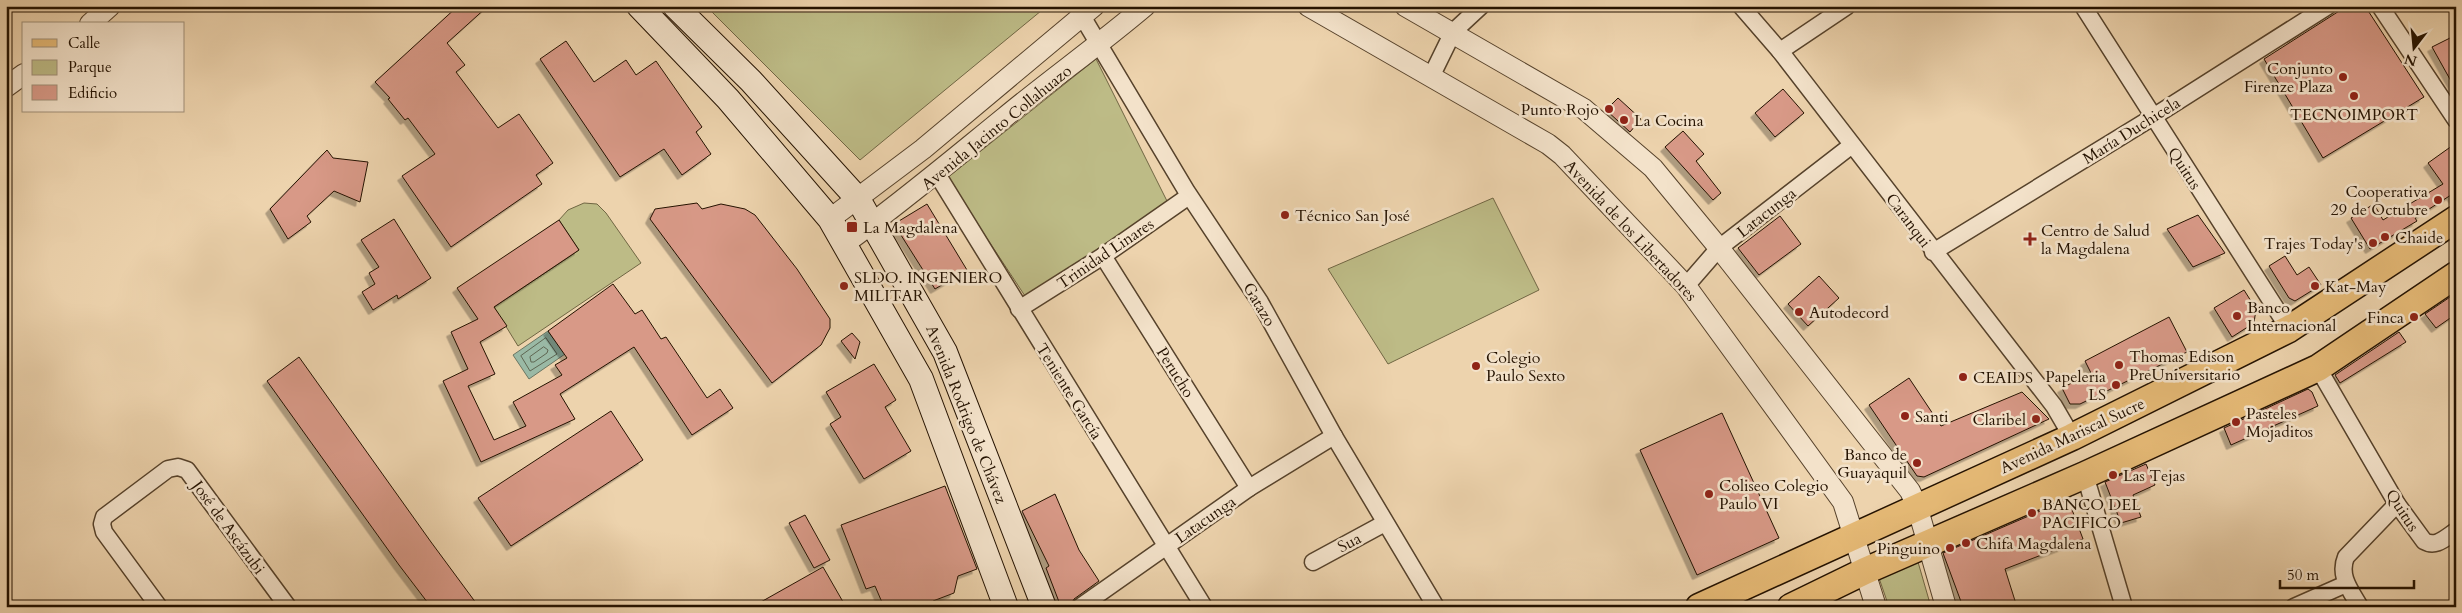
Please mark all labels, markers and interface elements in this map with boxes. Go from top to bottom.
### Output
legend [22,22,185,112]
north arrow [2390,22,2440,72]
text: Calle [68,33,101,53]
text: N [2402,49,2419,71]
text: Parque [68,57,112,77]
place label: Conjunto Firenze Plaza [2244,58,2333,98]
street label: Avenida Jacinto Collahuazo [917,60,1077,195]
marker: Conjunto Firenze Plaza [2337,71,2349,83]
text: Edificio [68,83,117,103]
marker: TECNOIMPORT [2348,90,2360,102]
street label: María Duchicela [2078,92,2185,170]
place label: Punto Rojo [1521,99,1599,121]
marker: Punto Rojo [1603,103,1615,115]
place label: TECNOIMPORT [2290,104,2418,126]
place label: La Cocina [1634,110,1704,132]
marker: La Cocina [1618,114,1630,126]
street label: Quitus [2162,143,2206,194]
street label: Avenida de los Libertadores [1559,155,1702,306]
place label: Cooperativa 29 de Octubre [2331,181,2428,221]
street label: Latacunga [1732,183,1801,243]
street label: Caranqui [1881,189,1936,253]
marker: Cooperativa 29 de Octubre [2432,194,2444,206]
place label: Técnico San José [1295,205,1410,227]
marker: Técnico San José [1279,209,1291,221]
street label: Trinidad Linares [1053,213,1158,294]
place label: La Magdalena [863,217,958,239]
marker: La Magdalena [845,220,859,234]
place label: Centro de Salud la Magdalena [2041,220,2150,260]
place label: Chaide [2395,227,2443,249]
marker: Chaide [2379,231,2391,243]
marker: Centro de Salud la Magdalena [2023,232,2037,246]
place label: Trajes Today's [2264,233,2363,255]
marker: Trajes Today's [2367,237,2379,249]
place label: SLDO. INGENIERO MILITAR [854,267,1002,307]
place label: Kat-May [2325,276,2387,298]
street label: Gatazo [1238,279,1281,331]
marker: SLDO. INGENIERO MILITAR [838,280,850,292]
marker: Kat-May [2309,280,2321,292]
place label: Banco Internacional [2247,297,2336,337]
place label: Autodecord [1809,302,1889,324]
marker: Autodecord [1793,306,1805,318]
place label: Finca [2367,307,2404,329]
marker: Banco Internacional [2231,310,2243,322]
marker: Finca [2408,311,2420,323]
street label: Avenida Rodrigo de Chávez [920,322,1012,507]
street label: Teniente García [1031,339,1108,444]
street label: Perucho [1151,343,1200,402]
place label: Thomas Edison PreUniversitario [2129,346,2241,386]
place label: Colegio Paulo Sexto [1486,347,1565,387]
marker: Thomas Edison PreUniversitario [2113,359,2125,371]
marker: Colegio Paulo Sexto [1470,360,1482,372]
place label: Papeleria LS [2045,366,2106,406]
place label: CEAIDS [1973,367,2033,389]
marker: CEAIDS [1957,371,1969,383]
marker: Papeleria LS [2110,379,2122,391]
street label: Avenida Mariscal Sucre [1996,393,2148,479]
place label: Pasteles Mojaditos [2246,403,2313,443]
place label: Santi [1915,406,1949,428]
place label: Claribel [1973,409,2026,431]
marker: Santi [1899,410,1911,422]
marker: Claribel [2030,413,2042,425]
marker: Pasteles Mojaditos [2230,416,2242,428]
place label: Banco de Guayaquil [1837,444,1907,484]
marker: Banco de Guayaquil [1911,457,1923,469]
place label: Las Tejas [2123,465,2185,487]
marker: Las Tejas [2107,469,2119,481]
street label: José de Ascázubi [185,475,270,579]
place label: Coliseo Colegio Paulo VI [1719,475,1829,515]
street label: Quitus [2380,485,2424,536]
marker: Coliseo Colegio Paulo VI [1703,488,1715,500]
street label: Latacunga [1171,491,1240,549]
place label: BANCO DEL PACIFICO [2042,494,2141,534]
marker: BANCO DEL PACIFICO [2026,507,2038,519]
street label: Sua [1334,528,1365,558]
place label: Chifa Magdalena [1976,533,2091,555]
marker: Chifa Magdalena [1960,537,1972,549]
place label: Pinguino [1877,538,1940,560]
marker: Pinguino [1944,542,1956,554]
scale bar [2280,558,2413,590]
text: 50 m [2287,565,2319,585]

